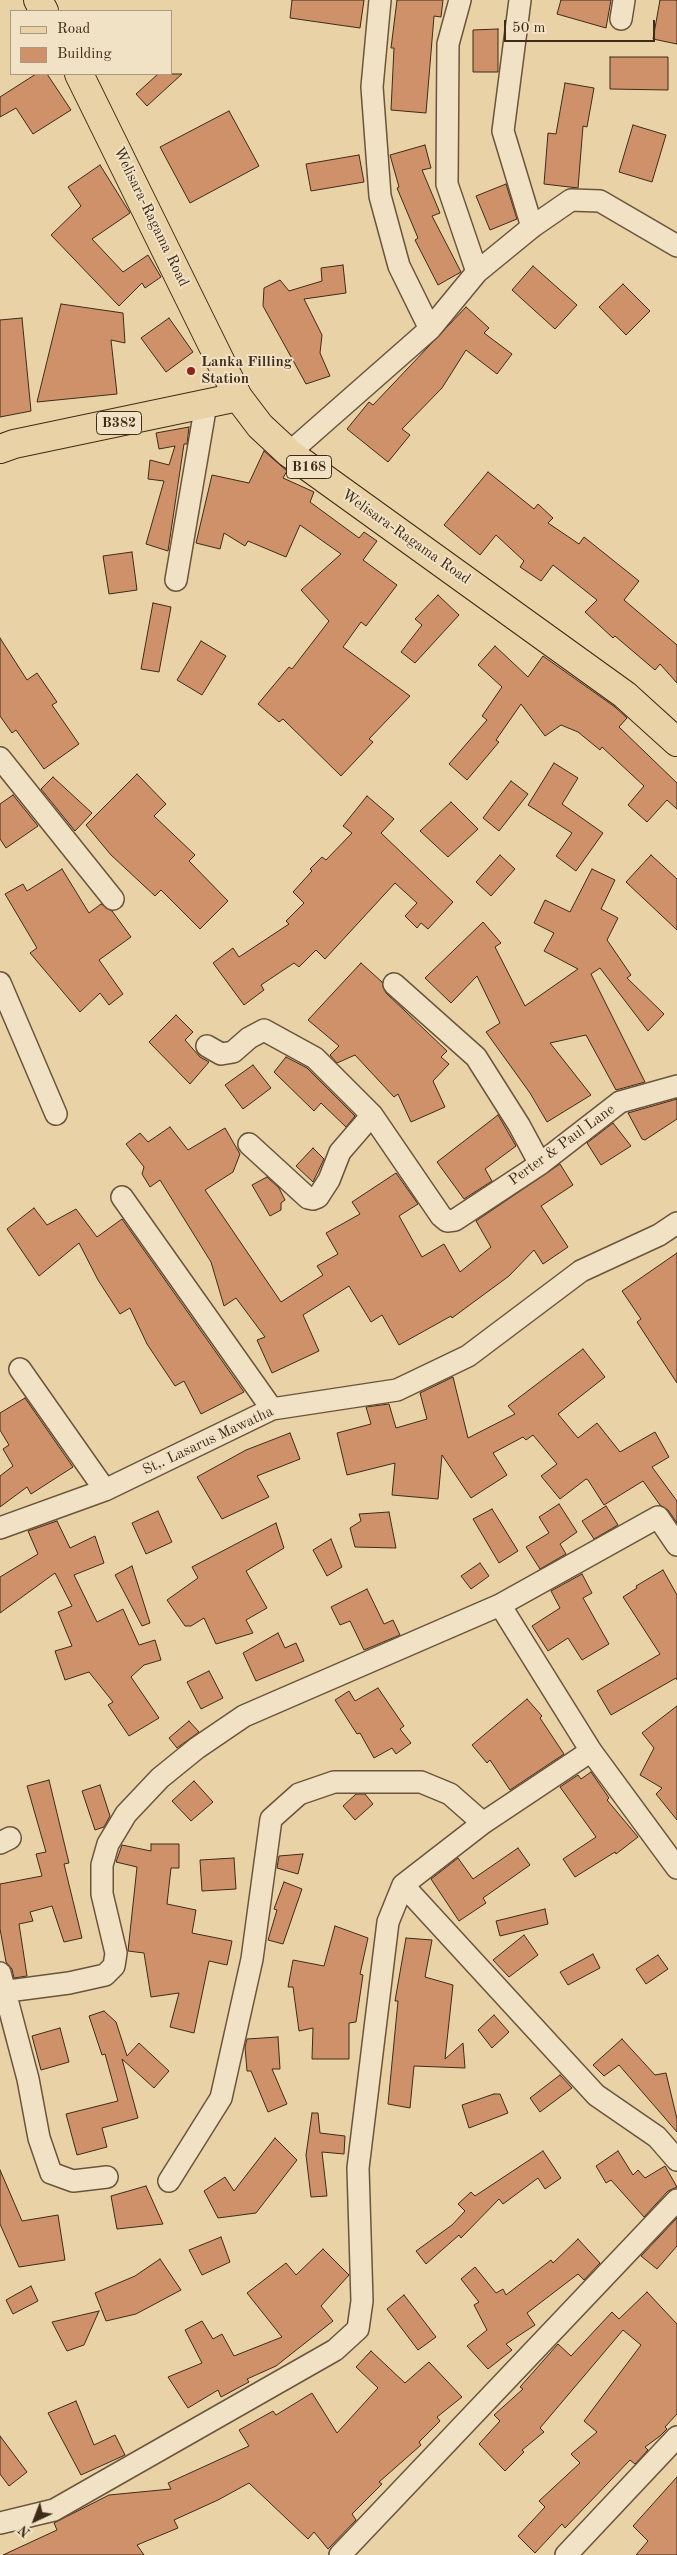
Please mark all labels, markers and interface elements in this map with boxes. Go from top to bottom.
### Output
legend [10,10,172,75]
scale bar [507,10,658,42]
text: 50 m [512,21,546,36]
text: Road [57,22,90,37]
text: Building [57,47,112,62]
street label: Welisara-Ragama Road [109,144,193,290]
place label: Lanka Filling Station [201,353,292,388]
marker: Lanka Filling Station [185,365,197,377]
road number: B382 [96,412,142,434]
road number: B168 [286,456,332,478]
street label: Welisara-Ragama Road [338,486,474,588]
street label: Perter & Paul Lane [505,1101,619,1189]
street label: St,. Lasarus Mawatha [140,1403,276,1479]
north arrow [10,2495,60,2545]
text: N [16,2522,33,2540]

